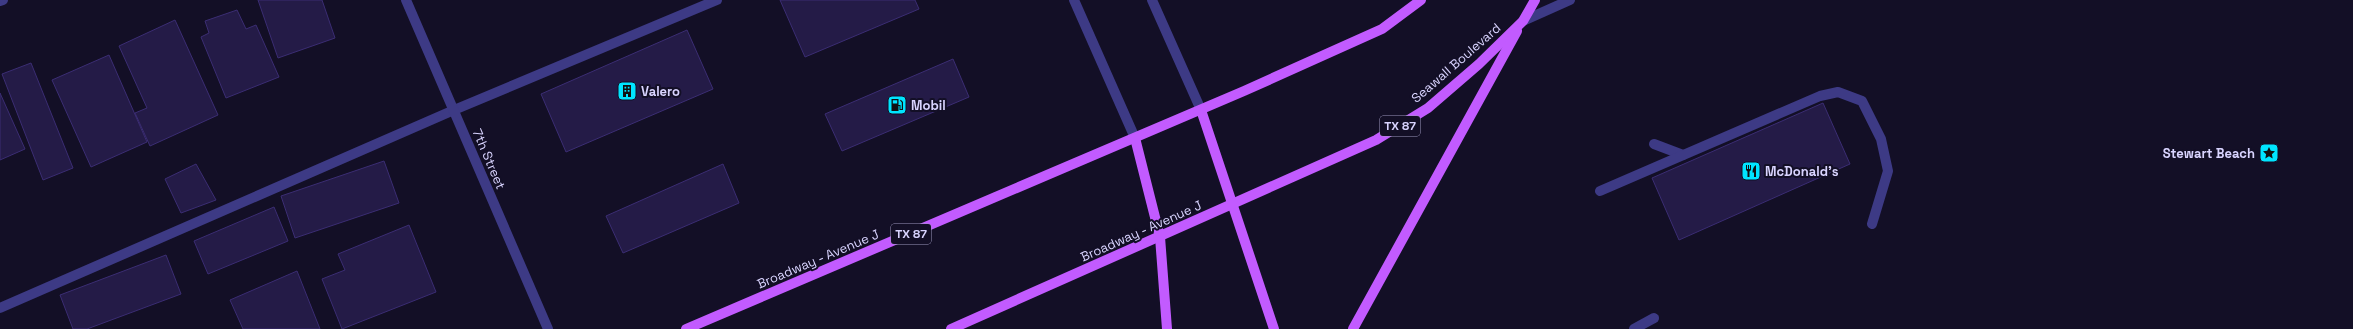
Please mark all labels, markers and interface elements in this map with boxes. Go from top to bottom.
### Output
street label: Seawall Boulevard [1408,20,1504,106]
building icon: Valero [616,80,638,102]
place label: Valero [641,83,680,100]
fuel station icon: Mobil [886,94,908,116]
place label: Mobil [911,97,946,114]
road number: TX 87 [1380,116,1420,136]
street label: 7th Street [469,126,509,192]
place icon: Stewart Beach [2258,142,2280,164]
place label: Stewart Beach [2163,145,2255,162]
restaurant icon: McDonald's [1740,160,1762,182]
place label: McDonald's [1765,163,1839,180]
street label: Broadway - Avenue J [1078,196,1205,265]
road number: TX 87 [891,224,931,244]
street label: Broadway - Avenue J [754,225,882,292]

